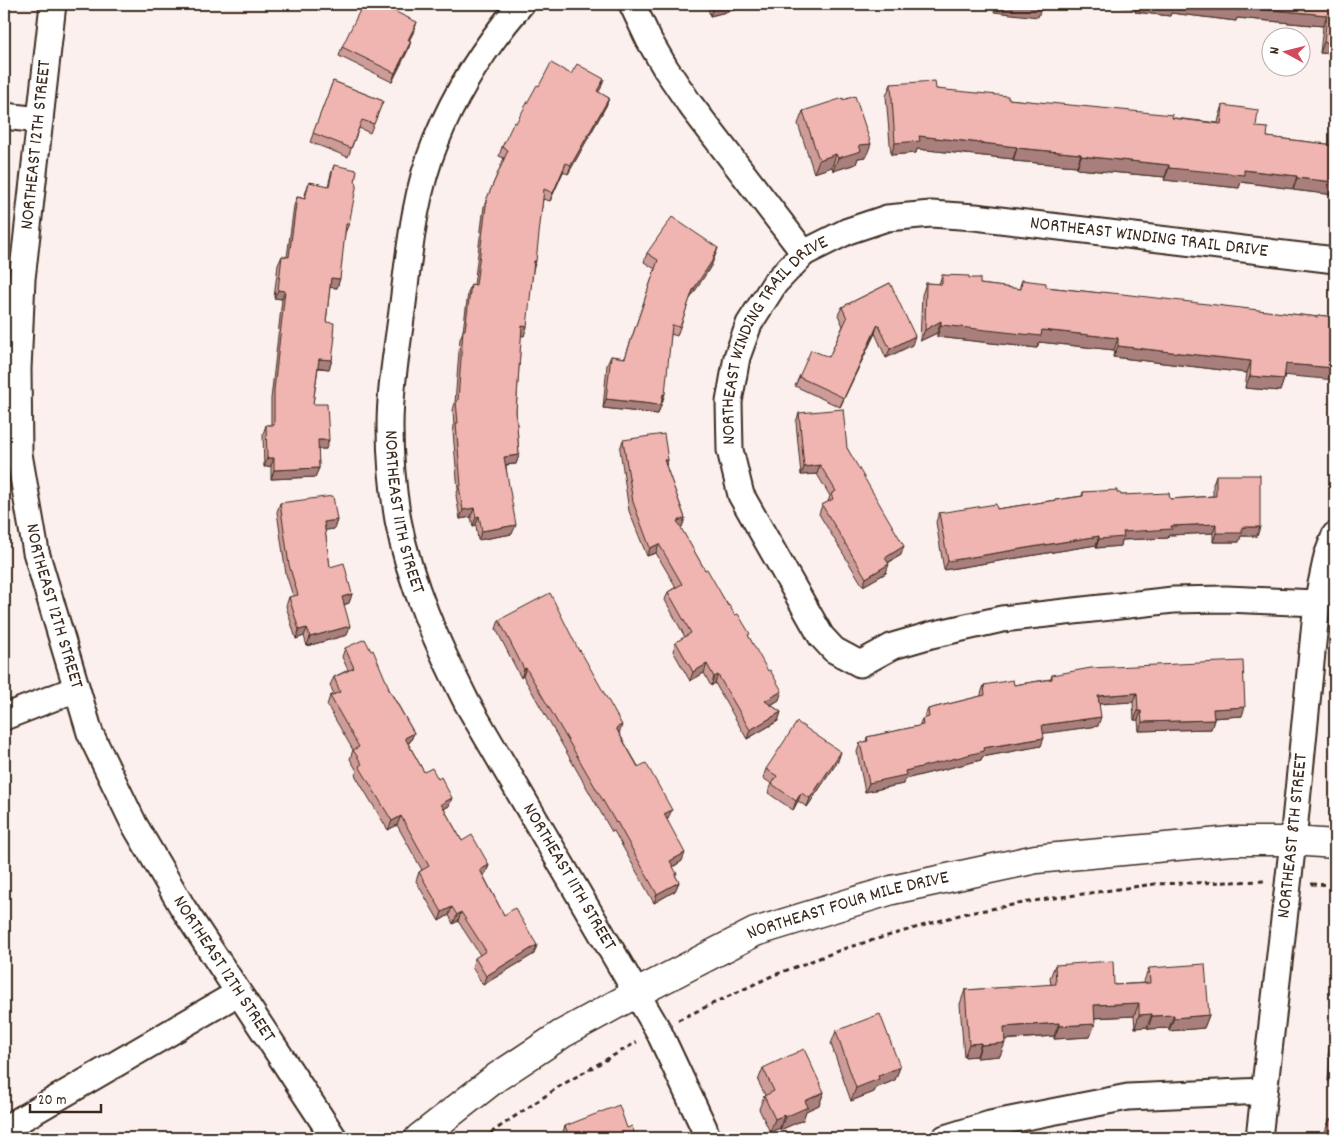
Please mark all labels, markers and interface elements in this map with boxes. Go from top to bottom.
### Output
north arrow [1262,28,1312,78]
text: N [1265,46,1285,55]
street label: NORTHEAST 12TH STREET [15,58,59,231]
street label: NORTHEAST WINDING TRAIL DRIVE [1028,210,1270,265]
street label: NORTHEAST WINDING TRAIL DRIVE [715,229,833,445]
street label: NORTHEAST 11TH STREET [376,430,431,598]
street label: NORTHEAST 12TH STREET [18,522,90,692]
street label: NORTHEAST 8TH STREET [1271,752,1315,920]
street label: NORTHEAST 11TH STREET [515,799,623,956]
street label: NORTHEAST FOUR MILE DRIVE [742,865,952,948]
street label: NORTHEAST 12TH STREET [165,891,282,1048]
scale bar [30,1082,101,1114]
text: 20 m [38,1090,66,1112]

